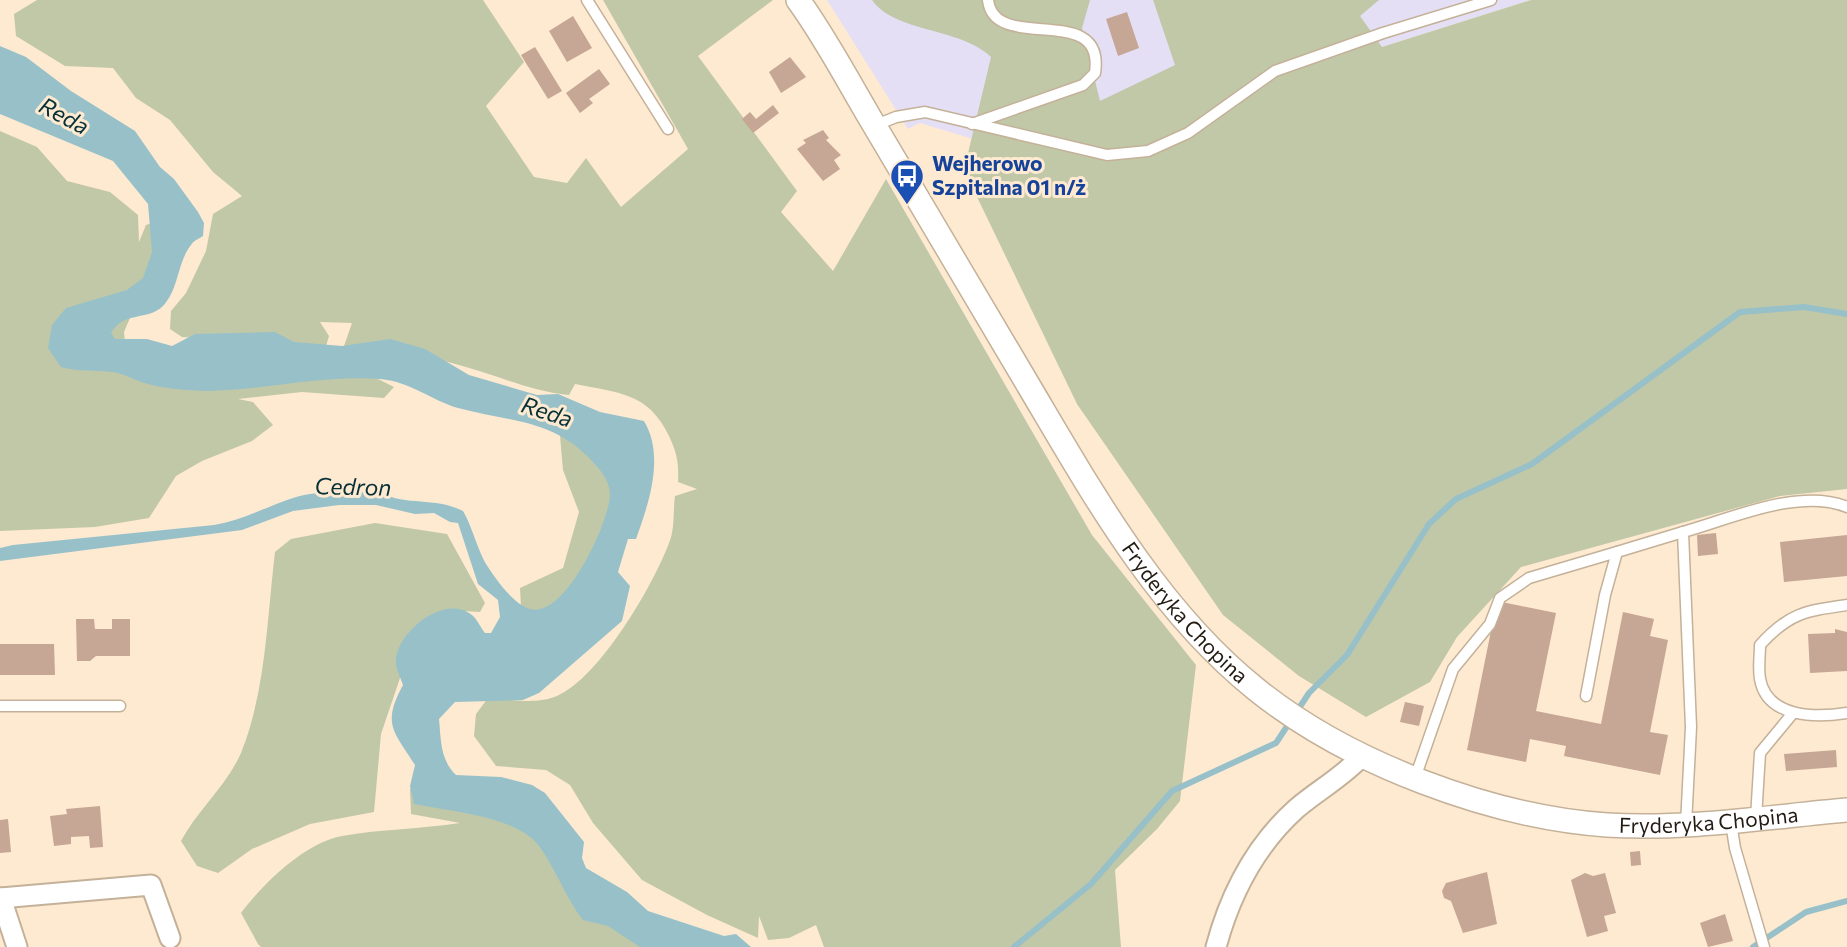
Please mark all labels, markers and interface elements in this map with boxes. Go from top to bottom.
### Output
water label: Reda [35,91,94,140]
place label: Wejherowo Szpitalna 01 n/ż [932,150,1086,199]
bus stop icon: Wejherowo Szpitalna 01 n/ż [888,157,926,206]
water label: Reda [518,390,576,432]
water label: Cedron [314,471,392,501]
street label: Fryderyka Chopina [1118,537,1254,688]
street label: Fryderyka Chopina [1619,801,1799,837]

